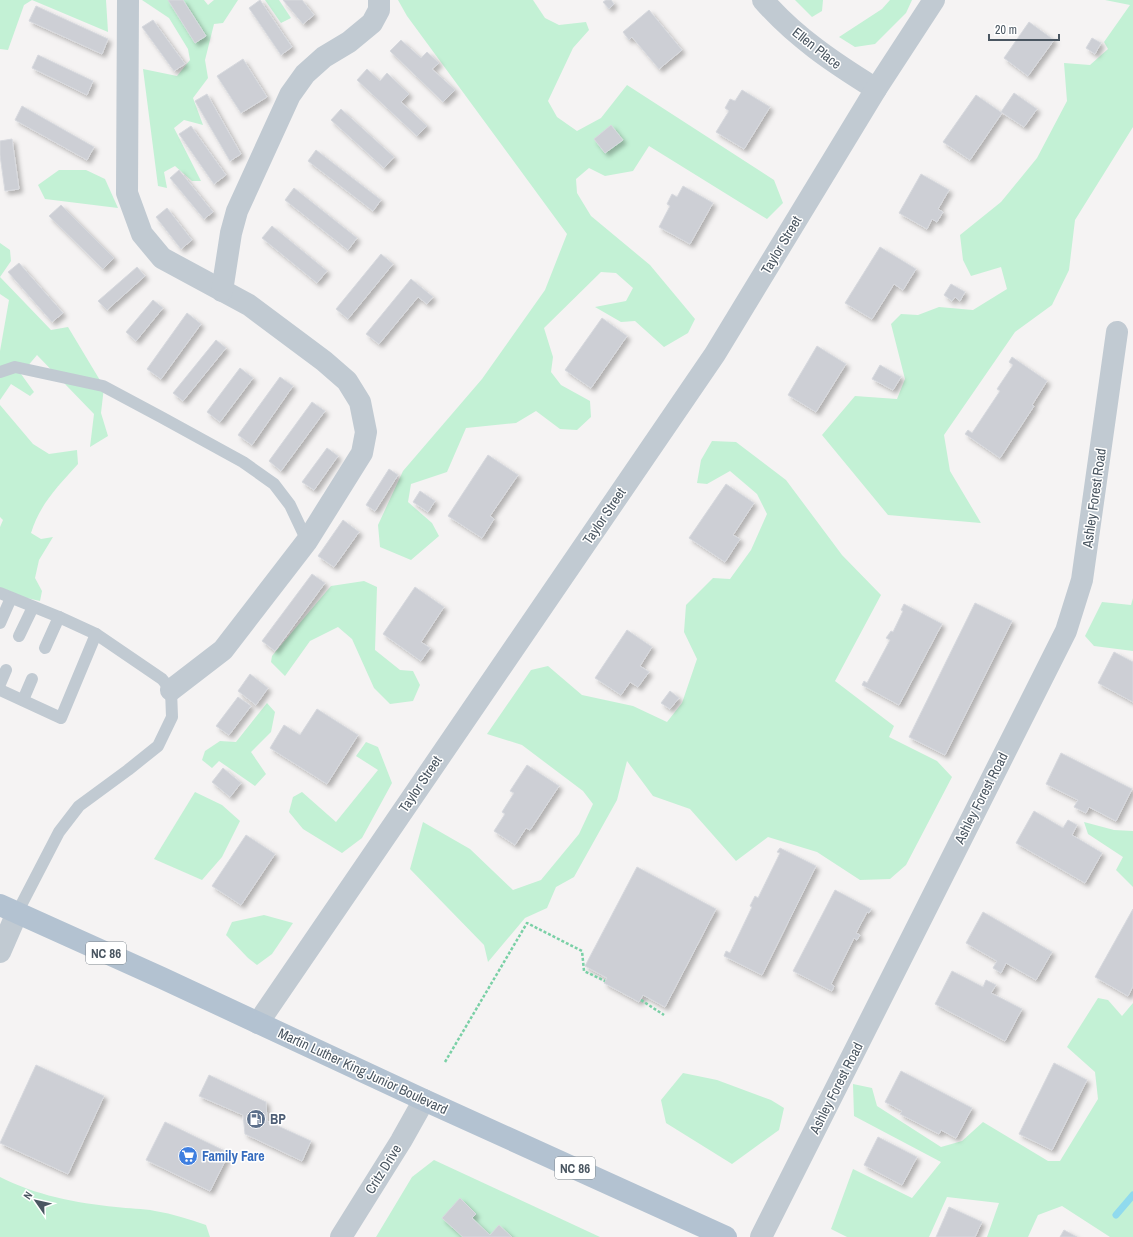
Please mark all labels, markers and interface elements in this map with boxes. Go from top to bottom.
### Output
scale bar [989,16,1059,42]
text: 20 m [995,22,1017,38]
street label: Ellen Place [789,23,845,73]
street label: Taylor Street [757,213,805,277]
street label: Ashley Forest Road [1078,447,1110,550]
street label: Taylor Street [578,484,630,548]
street label: Ashley Forest Road [950,749,1012,848]
street label: Taylor Street [394,752,446,816]
road number: NC 86 [86,942,126,964]
street label: Martin Luther King Junior Boulevard [275,1024,451,1118]
street label: Ashley Forest Road [805,1039,867,1138]
fuel station icon: BP [245,1108,267,1130]
place label: BP [270,1110,286,1128]
street label: Critz Drive [361,1141,405,1197]
supermarket icon: Family Fare [177,1145,199,1167]
place label: Family Fare [202,1147,265,1165]
road number: NC 86 [555,1157,595,1179]
north arrow [16,1181,56,1221]
text: N [20,1189,35,1202]

